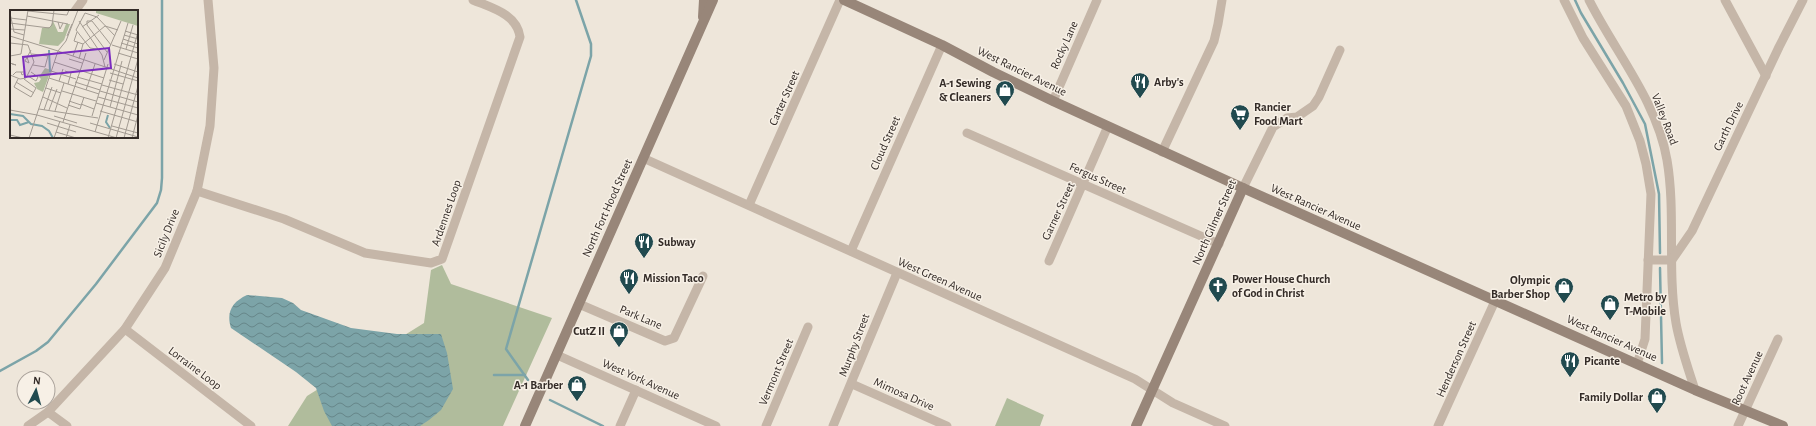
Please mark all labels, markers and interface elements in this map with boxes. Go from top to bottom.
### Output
inset map [10,10,138,138]
street label: Rocky Lane [1048,19,1081,71]
street label: West Rancier Avenue [975,44,1069,98]
street label: Carter Street [767,69,802,127]
restaurant icon: Arby's [1129,71,1151,99]
place label: Arby's [1154,76,1184,89]
place label: A-1 Sewing & Cleaners [939,77,992,103]
shop icon: A-1 Sewing & Cleaners [994,79,1016,107]
street label: Valley Road [1649,92,1680,147]
street label: Garth Drive [1711,99,1745,153]
place label: Rancier Food Mart [1254,101,1303,127]
supermarket icon: Rancier Food Mart [1229,103,1251,131]
street label: Cloud Street [868,114,902,172]
street label: North Fort Hood Street [580,157,634,259]
street label: Fergus Street [1068,160,1128,196]
street label: North Gilmer Street [1190,177,1238,266]
street label: Ardennes Loop [429,178,463,248]
street label: Garner Street [1039,180,1077,242]
street label: West Rancier Avenue [1269,182,1363,232]
street label: Sicily Drive [151,207,182,259]
restaurant icon: Subway [633,231,655,259]
place label: Subway [658,236,696,249]
street label: West Green Avenue [896,255,984,303]
restaurant icon: Mission Taco [618,267,640,295]
place label: Mission Taco [643,272,704,284]
place label: Power House Church of God in Christ [1232,273,1330,299]
place label: Olympic Barber Shop [1491,274,1550,300]
church icon: Power House Church of God in Christ [1207,275,1229,303]
shop icon: Olympic Barber Shop [1553,276,1575,304]
place label: Metro by T-Mobile [1624,291,1667,317]
shop icon: Metro by T-Mobile [1599,293,1621,321]
street label: Park Lane [618,303,664,331]
street label: Murphy Street [836,312,873,379]
street label: West Rancier Avenue [1565,313,1659,363]
street label: Henderson Street [1434,319,1478,399]
shop icon: CutZ II [608,320,630,348]
place label: CutZ II [573,325,605,337]
street label: Vermont Street [757,337,796,407]
street label: Lorraine Loop [166,344,224,392]
street label: Root Avenue [1729,349,1765,407]
restaurant icon: Picante [1559,350,1581,378]
place label: Picante [1584,355,1620,367]
street label: West York Avenue [600,357,682,401]
north arrow [16,370,56,410]
shop icon: A-1 Barber [566,374,588,402]
text: N [33,375,41,386]
street label: Mimosa Drive [872,375,936,413]
place label: A-1 Barber [514,379,564,391]
shop icon: Family Dollar [1646,386,1668,414]
place label: Family Dollar [1579,391,1644,404]

